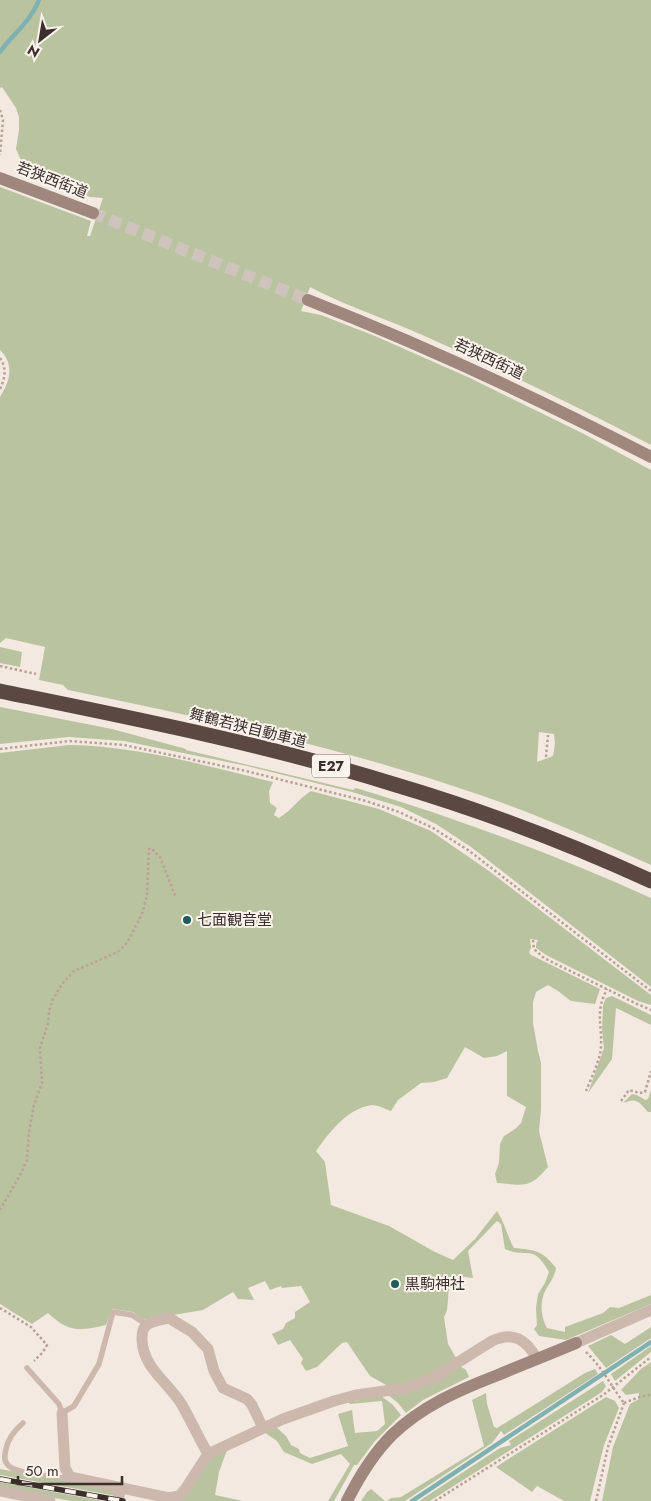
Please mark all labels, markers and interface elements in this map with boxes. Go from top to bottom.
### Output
north arrow [15,15,65,65]
text: N [23,40,43,63]
street label: 若狭西街道 [13,156,91,204]
street label: 若狭西街道 [450,333,528,385]
street label: 舞鶴若狭自動車道 [187,703,309,753]
road number: E27 [312,754,350,778]
place label: 七面観音堂 [197,909,272,931]
marker: 七面観音堂 [181,914,193,926]
place label: 黒駒神社 [405,1273,465,1295]
marker: 黒駒神社 [389,1278,401,1290]
scale bar [18,1454,121,1486]
text: 50 m [25,1460,59,1482]

